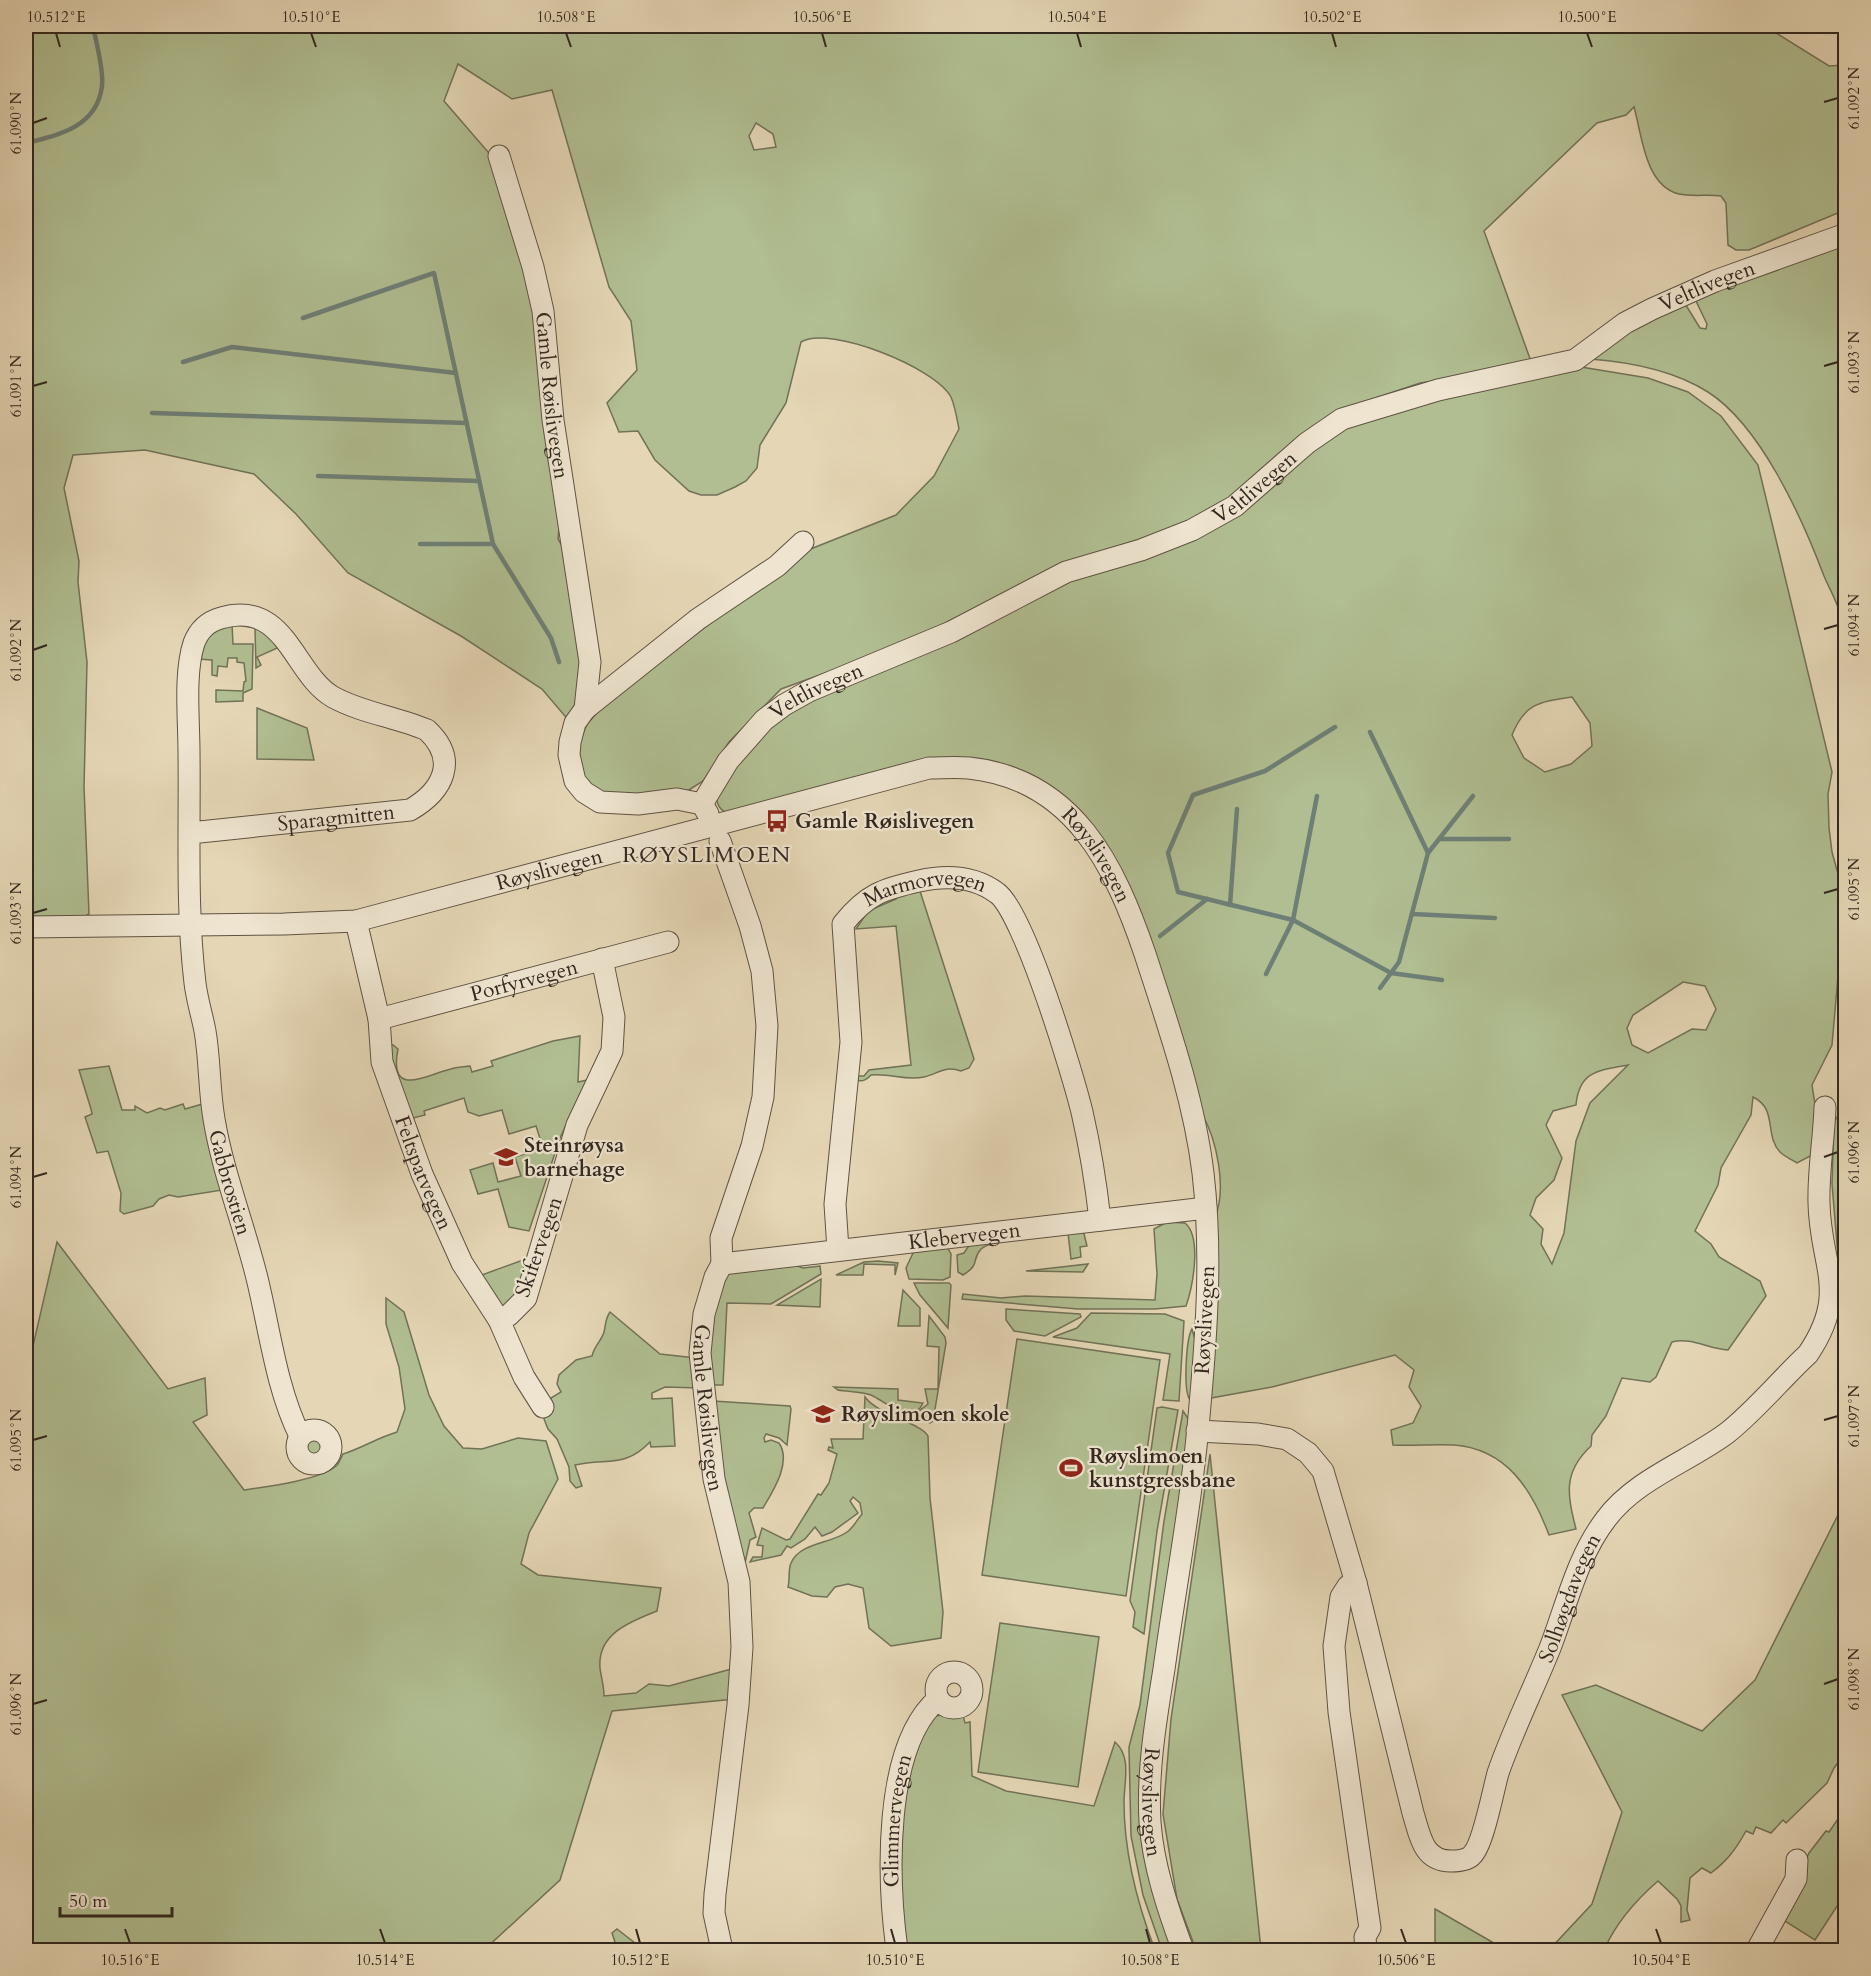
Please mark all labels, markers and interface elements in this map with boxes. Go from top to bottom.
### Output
text: 10.512°E [26,7,86,27]
text: 10.510°E [281,7,341,27]
text: 10.508°E [536,7,596,27]
text: 10.506°E [792,7,852,27]
text: 10.504°E [1047,7,1107,27]
text: 10.502°E [1302,7,1362,27]
text: 10.500°E [1557,7,1617,27]
text: 61.092°N [1844,66,1864,129]
text: 61.090°N [6,91,26,154]
street label: Veltlivegen [1654,253,1759,319]
street label: Gamle Røislivegen [529,310,576,481]
text: 61.093°N [1844,330,1864,393]
text: 61.091°N [6,354,26,417]
street label: Veltlivegen [1207,444,1303,530]
text: 61.094°N [1844,593,1864,656]
text: 61.092°N [6,618,26,681]
street label: Veltlivegen [763,656,868,726]
street label: Sparagmitten [276,797,396,838]
street label: Røyslivegen [1055,800,1138,907]
place label: Gamle Røislivegen [795,807,975,836]
bus stop icon: Gamle Røislivegen [764,808,790,834]
district label: RØYSLIMOEN [622,840,792,870]
street label: Røyslivegen [493,841,606,898]
text: 61.095°N [1844,857,1864,920]
street label: Marmorvegen [857,863,992,914]
text: 61.093°N [6,881,26,944]
street label: Porfyrvegen [467,952,581,1009]
street label: Feltspatvegen [388,1112,460,1234]
text: 61.096°N [1844,1120,1864,1183]
street label: Gabbrostien [202,1127,259,1239]
place label: Steinrøysa barnehage [524,1131,625,1184]
school or university icon: Steinrøysa barnehage [493,1144,519,1170]
text: 61.094°N [6,1145,26,1208]
street label: Skifervegen [508,1193,570,1301]
street label: Klebervegen [907,1215,1022,1257]
street label: Røyslivegen [1188,1265,1222,1375]
street label: Gamle Røislivegen [685,1323,731,1494]
text: 61.097°N [1844,1384,1864,1447]
place label: Røyslimoen skole [841,1400,1010,1429]
school or university icon: Røyslimoen skole [810,1401,836,1427]
text: 61.095°N [6,1408,26,1471]
place label: Røyslimoen kunstgressbane [1089,1442,1236,1495]
sports icon: Røyslimoen kunstgressbane [1058,1455,1084,1481]
street label: Solhøgdavegen [1531,1528,1608,1667]
text: 61.098°N [1844,1647,1864,1710]
text: 61.096°N [6,1672,26,1735]
street label: Røyslivegen [1135,1746,1169,1859]
street label: Glimmervegen [877,1750,919,1888]
scale bar [60,1880,172,1918]
text: 50 m [69,1889,108,1914]
text: 10.516°E [100,1950,160,1970]
text: 10.514°E [355,1950,415,1970]
text: 10.512°E [610,1950,670,1970]
text: 10.510°E [865,1950,925,1970]
text: 10.508°E [1120,1950,1180,1970]
text: 10.506°E [1376,1950,1436,1970]
text: 10.504°E [1631,1950,1691,1970]

